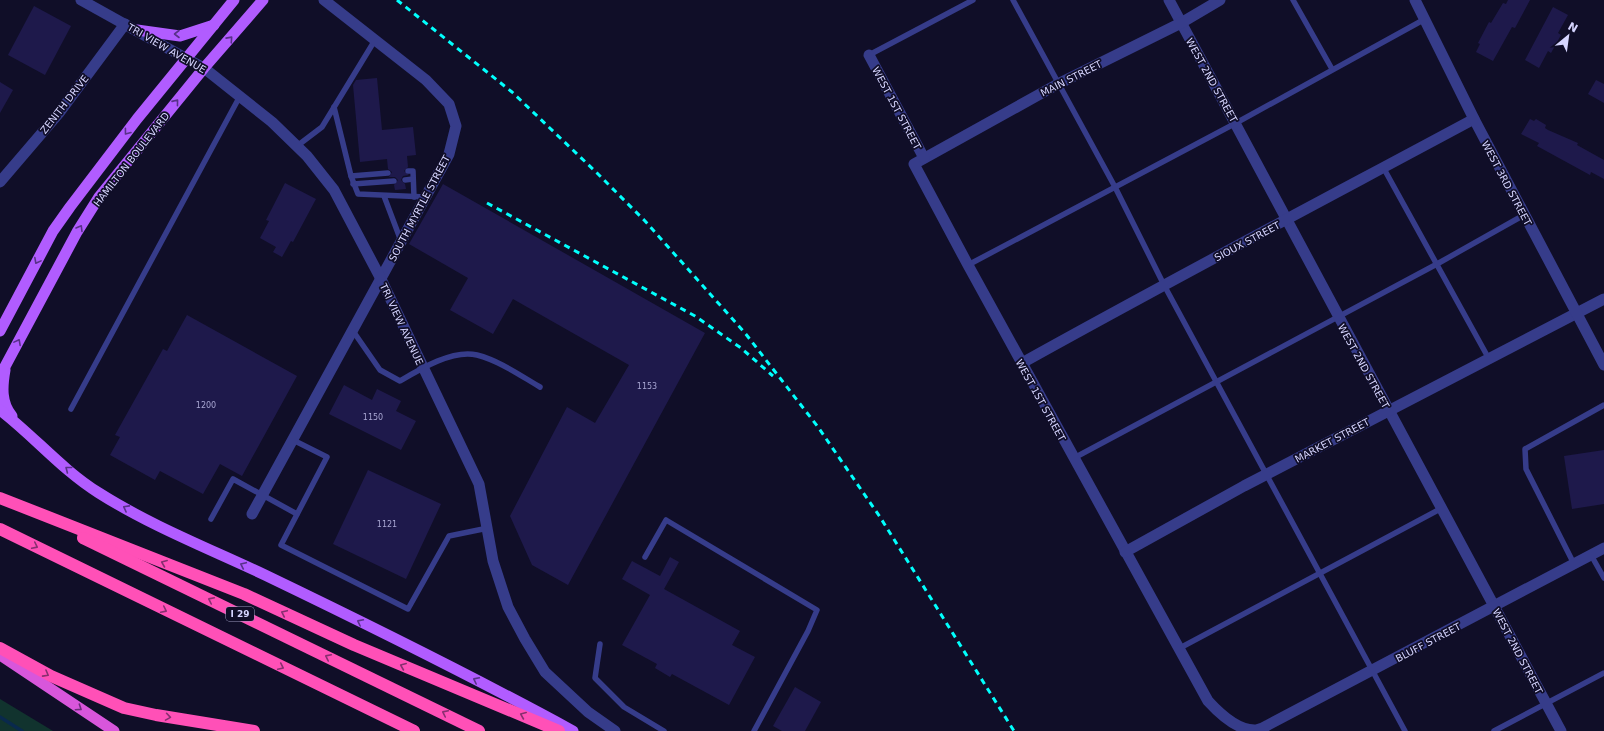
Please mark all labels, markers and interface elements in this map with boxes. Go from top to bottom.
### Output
north arrow [1548,16,1588,56]
text: N [1565,20,1580,36]
street label: TRI VIEW AVENUE [125,21,208,75]
one-way arrow [174,30,180,38]
one-way arrow [225,36,232,43]
street label: WEST 2ND STREET [1184,36,1240,125]
street label: MAIN STREET [1039,58,1104,99]
street label: WEST 1ST STREET [870,65,923,152]
street label: ZENITH DRIVE [38,73,91,136]
one-way arrow [171,100,178,107]
street label: HAMILTON BOULEVARD [91,110,172,208]
one-way arrow [124,128,131,135]
street label: WEST 3RD STREET [1480,139,1534,228]
street label: SOUTH MYRTLE STREET [387,152,453,263]
street label: SIOUX STREET [1213,219,1283,263]
one-way arrow [76,225,83,232]
one-way arrow [34,257,41,265]
street label: TRI VIEW AVENUE [377,281,425,367]
street label: WEST 2ND STREET [1336,322,1392,411]
one-way arrow [14,339,21,346]
street label: WEST 1ST STREET [1013,357,1068,444]
house number: 1153 [637,382,657,391]
house number: 1200 [196,401,216,410]
house number: 1150 [363,413,383,422]
street label: MARKET STREET [1293,416,1372,465]
one-way arrow [65,467,72,474]
one-way arrow [123,505,131,513]
house number: 1121 [377,520,397,529]
one-way arrow [31,541,38,549]
one-way arrow [161,559,168,567]
one-way arrow [240,562,248,570]
one-way arrow [207,597,215,605]
one-way arrow [160,605,167,613]
road number: I 29 [226,607,254,621]
street label: WEST 2ND STREET [1490,607,1545,696]
one-way arrow [281,610,288,618]
one-way arrow [357,619,364,627]
street label: BLUFF STREET [1394,620,1463,664]
one-way arrow [324,654,332,662]
one-way arrow [277,662,284,670]
one-way arrow [399,662,406,670]
one-way arrow [42,669,49,676]
one-way arrow [473,677,480,685]
one-way arrow [75,703,82,711]
one-way arrow [441,710,449,718]
one-way arrow [165,712,171,721]
one-way arrow [519,712,526,720]

